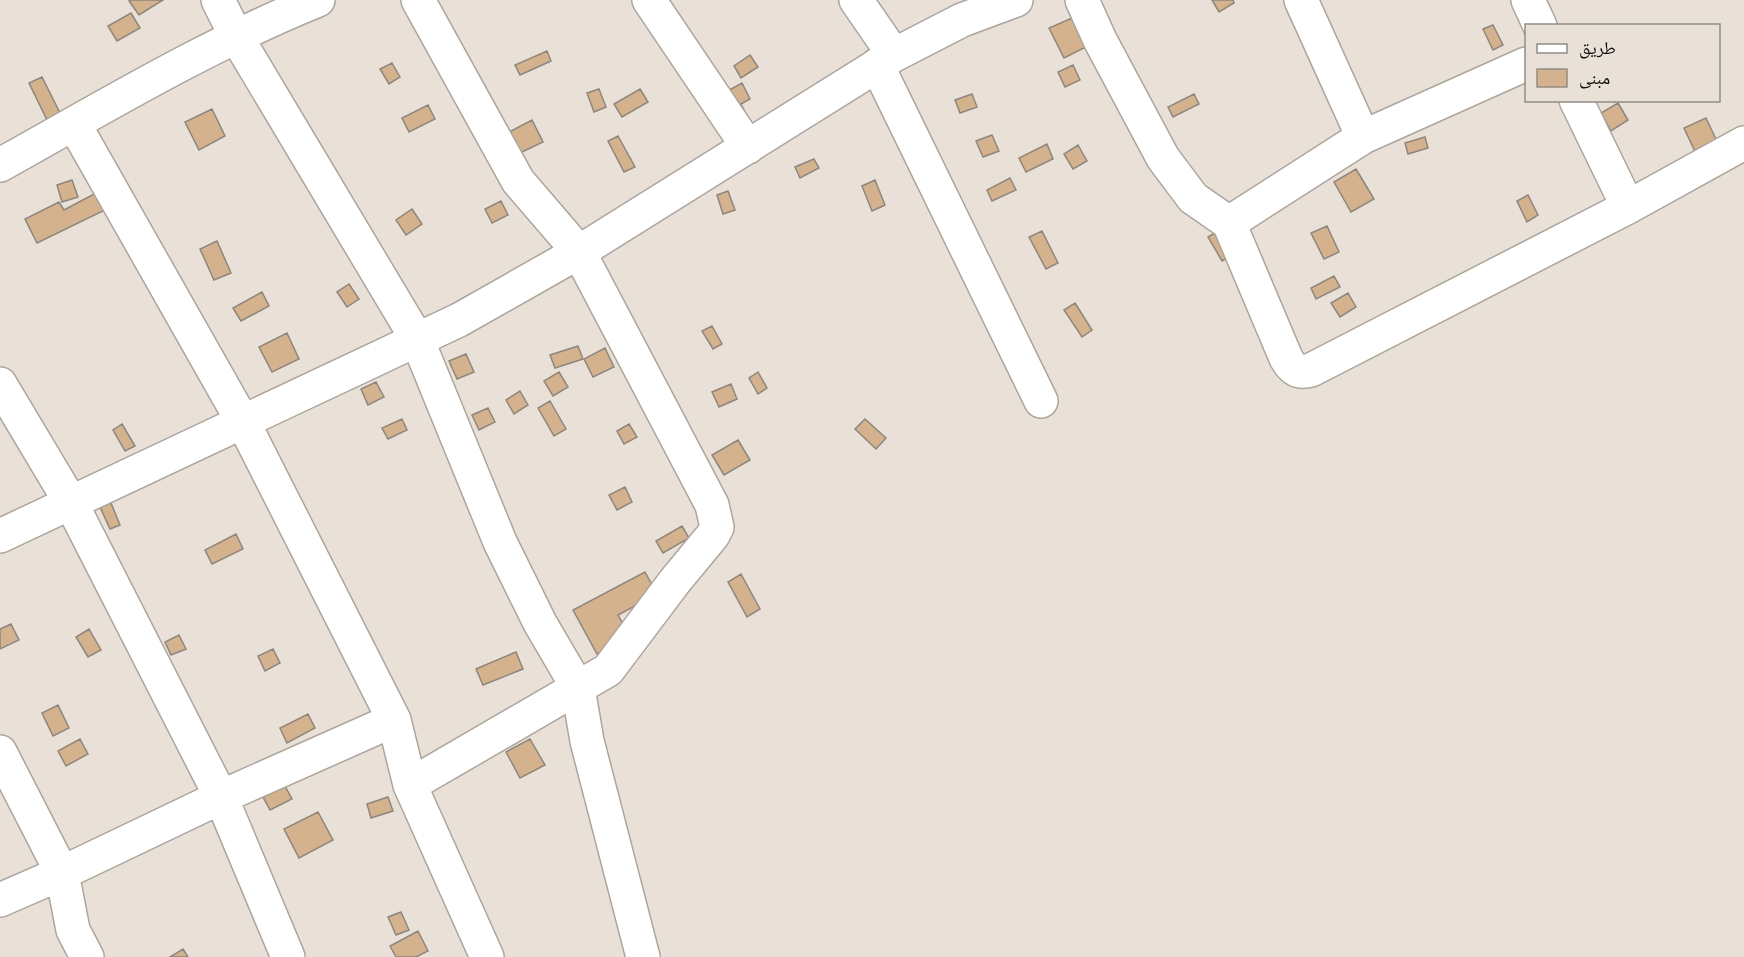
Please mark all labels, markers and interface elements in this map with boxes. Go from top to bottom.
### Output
legend [1525,24,1720,102]
text: طريق [1579,35,1616,60]
text: مبنى [1579,65,1610,90]

